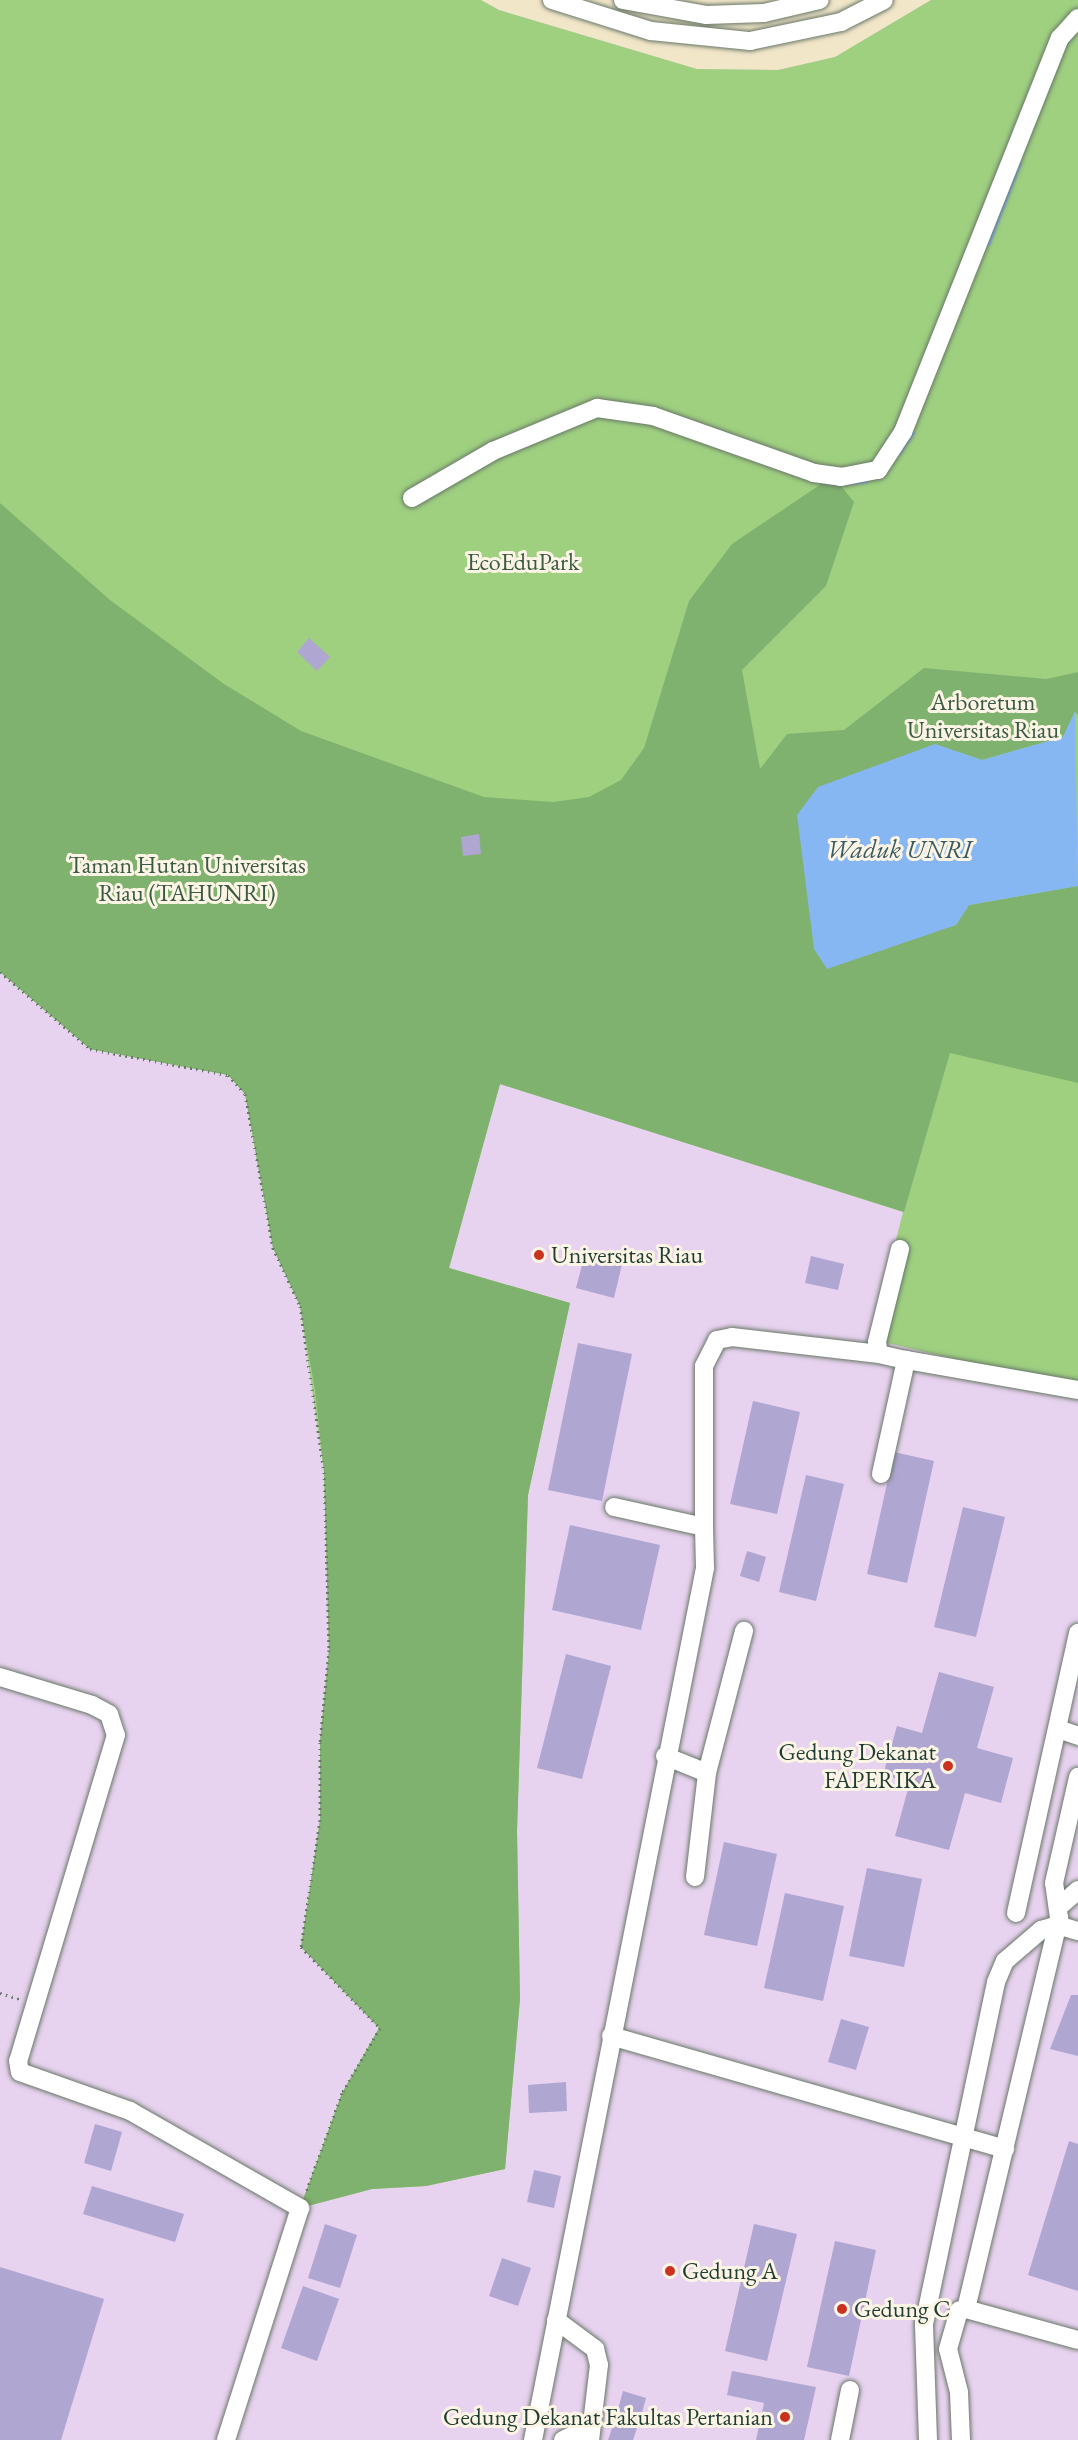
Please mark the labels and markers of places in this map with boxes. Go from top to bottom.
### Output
place label: Universitas Riau [551,1241,703,1269]
marker: Universitas Riau [532,1248,546,1262]
place label: Gedung Dekanat FAPERIKA [779,1738,936,1794]
marker: Gedung Dekanat FAPERIKA [941,1759,955,1773]
place label: Gedung A [682,2257,778,2285]
marker: Gedung A [663,2264,677,2278]
place label: Gedung C [854,2295,950,2323]
marker: Gedung C [835,2302,849,2316]
place label: Gedung Dekanat Fakultas Pertanian [443,2403,773,2431]
marker: Gedung Dekanat Fakultas Pertanian [778,2410,792,2424]

